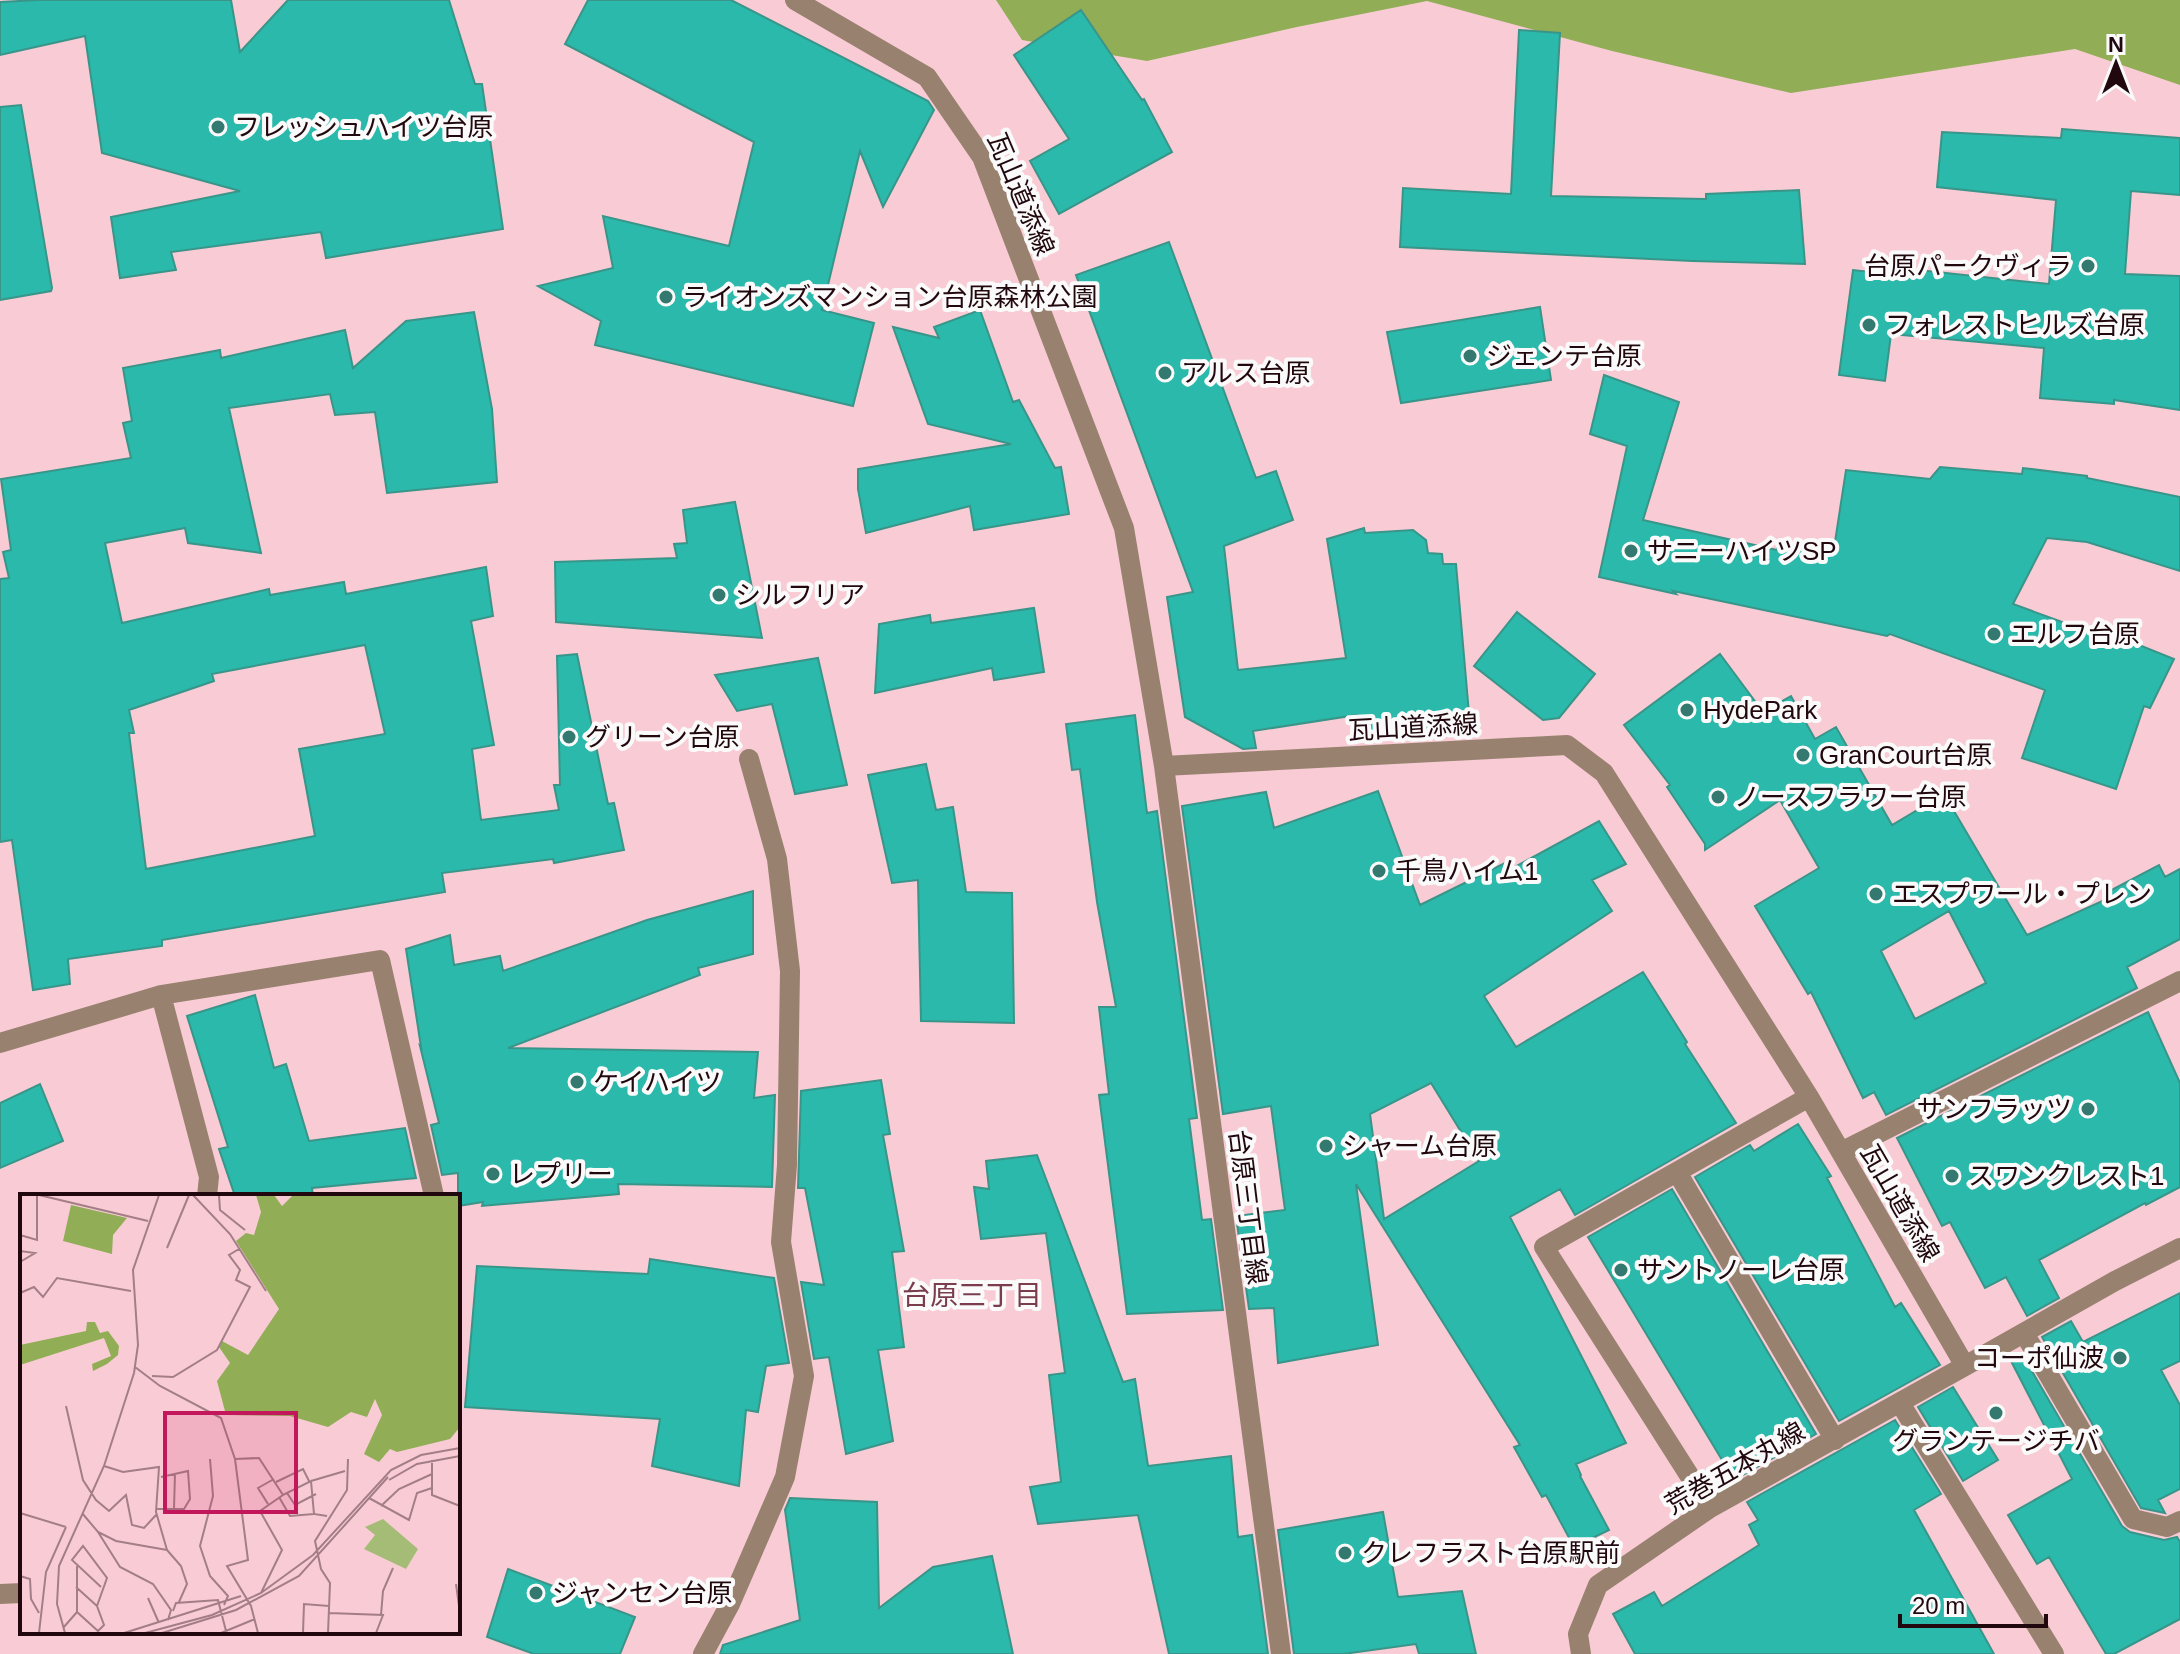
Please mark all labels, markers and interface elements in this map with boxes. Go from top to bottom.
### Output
north arrow [2076,24,2156,104]
text: N [2108,32,2124,57]
place label: フレッシュハイツ台原 [234,112,493,142]
marker: フレッシュハイツ台原 [209,118,227,136]
street label: 瓦山道添線 [982,128,1060,260]
place label: 台原パークヴィラ [1864,251,2072,281]
marker: 台原パークヴィラ [2079,257,2097,275]
place label: ライオンズマンション台原森林公園 [682,282,1097,312]
marker: ライオンズマンション台原森林公園 [657,288,675,306]
place label: フォレストヒルズ台原 [1885,310,2145,340]
marker: フォレストヒルズ台原 [1860,316,1878,334]
place label: ジェンテ台原 [1486,341,1642,371]
marker: ジェンテ台原 [1461,347,1479,365]
place label: アルス台原 [1181,358,1311,388]
marker: アルス台原 [1156,364,1174,382]
place label: サニーハイツSP [1647,536,1837,566]
marker: サニーハイツSP [1622,542,1640,560]
place label: シルフリア [735,580,865,610]
marker: シルフリア [710,586,728,604]
place label: エルフ台原 [2010,619,2140,649]
marker: エルフ台原 [1985,625,2003,643]
place label: HydePark [1703,695,1818,725]
marker: HydePark [1678,701,1696,719]
street label: 瓦山道添線 [1347,709,1479,745]
place label: グリーン台原 [585,722,740,752]
marker: グリーン台原 [560,728,578,746]
place label: GranCourt台原 [1819,740,1992,770]
marker: GranCourt台原 [1794,746,1812,764]
place label: ノースフラワー台原 [1734,782,1967,812]
marker: ノースフラワー台原 [1709,788,1727,806]
place label: 千鳥ハイム1 [1395,856,1538,886]
marker: 千鳥ハイム1 [1370,862,1388,880]
place label: エスプワール・プレン [1892,879,2152,909]
marker: エスプワール・プレン [1867,885,1885,903]
place label: ケイハイツ [593,1067,721,1097]
marker: ケイハイツ [568,1073,586,1091]
place label: サンフラッツ [1917,1094,2072,1124]
marker: サンフラッツ [2079,1100,2097,1118]
street label: 台原三丁目線 [1224,1128,1272,1286]
place label: シャーム台原 [1342,1131,1497,1161]
marker: シャーム台原 [1317,1137,1335,1155]
street label: 瓦山道添線 [1855,1139,1945,1267]
place label: レプリー [509,1159,613,1189]
place label: スワンクレスト1 [1968,1161,2164,1191]
marker: レプリー [484,1165,502,1183]
marker: スワンクレスト1 [1943,1167,1961,1185]
inset map [20,1194,460,1634]
place label: サントノーレ台原 [1637,1255,1845,1285]
marker: サントノーレ台原 [1612,1261,1630,1279]
district label: 台原三丁目 [902,1280,1042,1311]
place label: コーポ仙波 [1974,1343,2104,1373]
marker: コーポ仙波 [2111,1349,2129,1367]
marker: グランテージチバ [1987,1404,2005,1422]
street label: 荒巻五本丸線 [1660,1416,1810,1520]
place label: グランテージチバ [1892,1426,2100,1456]
place label: クレフラスト台原駅前 [1361,1538,1620,1568]
marker: クレフラスト台原駅前 [1336,1544,1354,1562]
place label: ジャンセン台原 [552,1578,733,1608]
scale bar [1900,1578,2046,1628]
marker: ジャンセン台原 [527,1584,545,1602]
text: 20 m [1912,1592,1965,1619]

